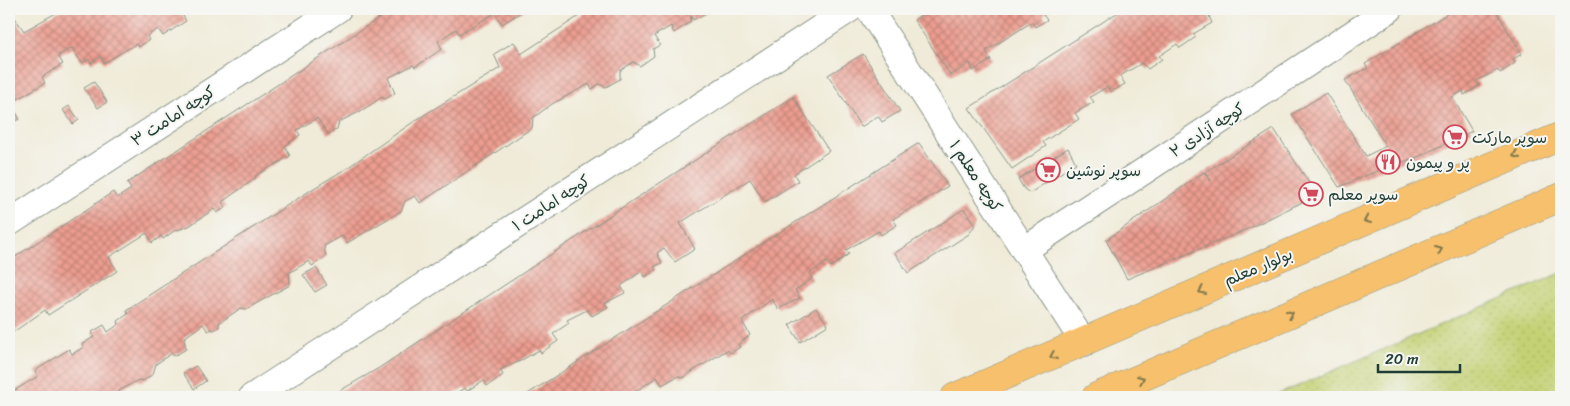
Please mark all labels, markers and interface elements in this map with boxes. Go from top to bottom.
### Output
street label: کوچه امامت ۳ [125,78,221,154]
street label: کوچه آزادی ۲ [1163,94,1251,165]
place label: سوپر مارکت [1472,123,1547,152]
supermarket icon: سوپر مارکت [1442,124,1468,150]
street label: کوچه معلم ۱ [942,134,1011,218]
place label: پر و پیمون [1406,148,1470,177]
restaurant icon: پر و پیمون [1375,149,1401,175]
one-way arrow [1512,149,1521,160]
place label: سوپر نوشین [1066,156,1141,185]
supermarket icon: سوپر نوشین [1035,157,1061,183]
street label: کوچه امامت ۱ [506,167,596,239]
place label: سوپر معلم [1328,180,1399,209]
supermarket icon: سوپر معلم [1298,181,1324,207]
one-way arrow [1363,213,1372,224]
street label: بولوار معلم [1219,239,1297,295]
one-way arrow [1434,245,1443,256]
one-way arrow [1198,285,1207,296]
one-way arrow [1285,310,1294,321]
scale bar [1378,341,1460,373]
text: 20 m [1385,346,1419,372]
one-way arrow [1049,349,1058,360]
one-way arrow [1136,374,1145,385]

